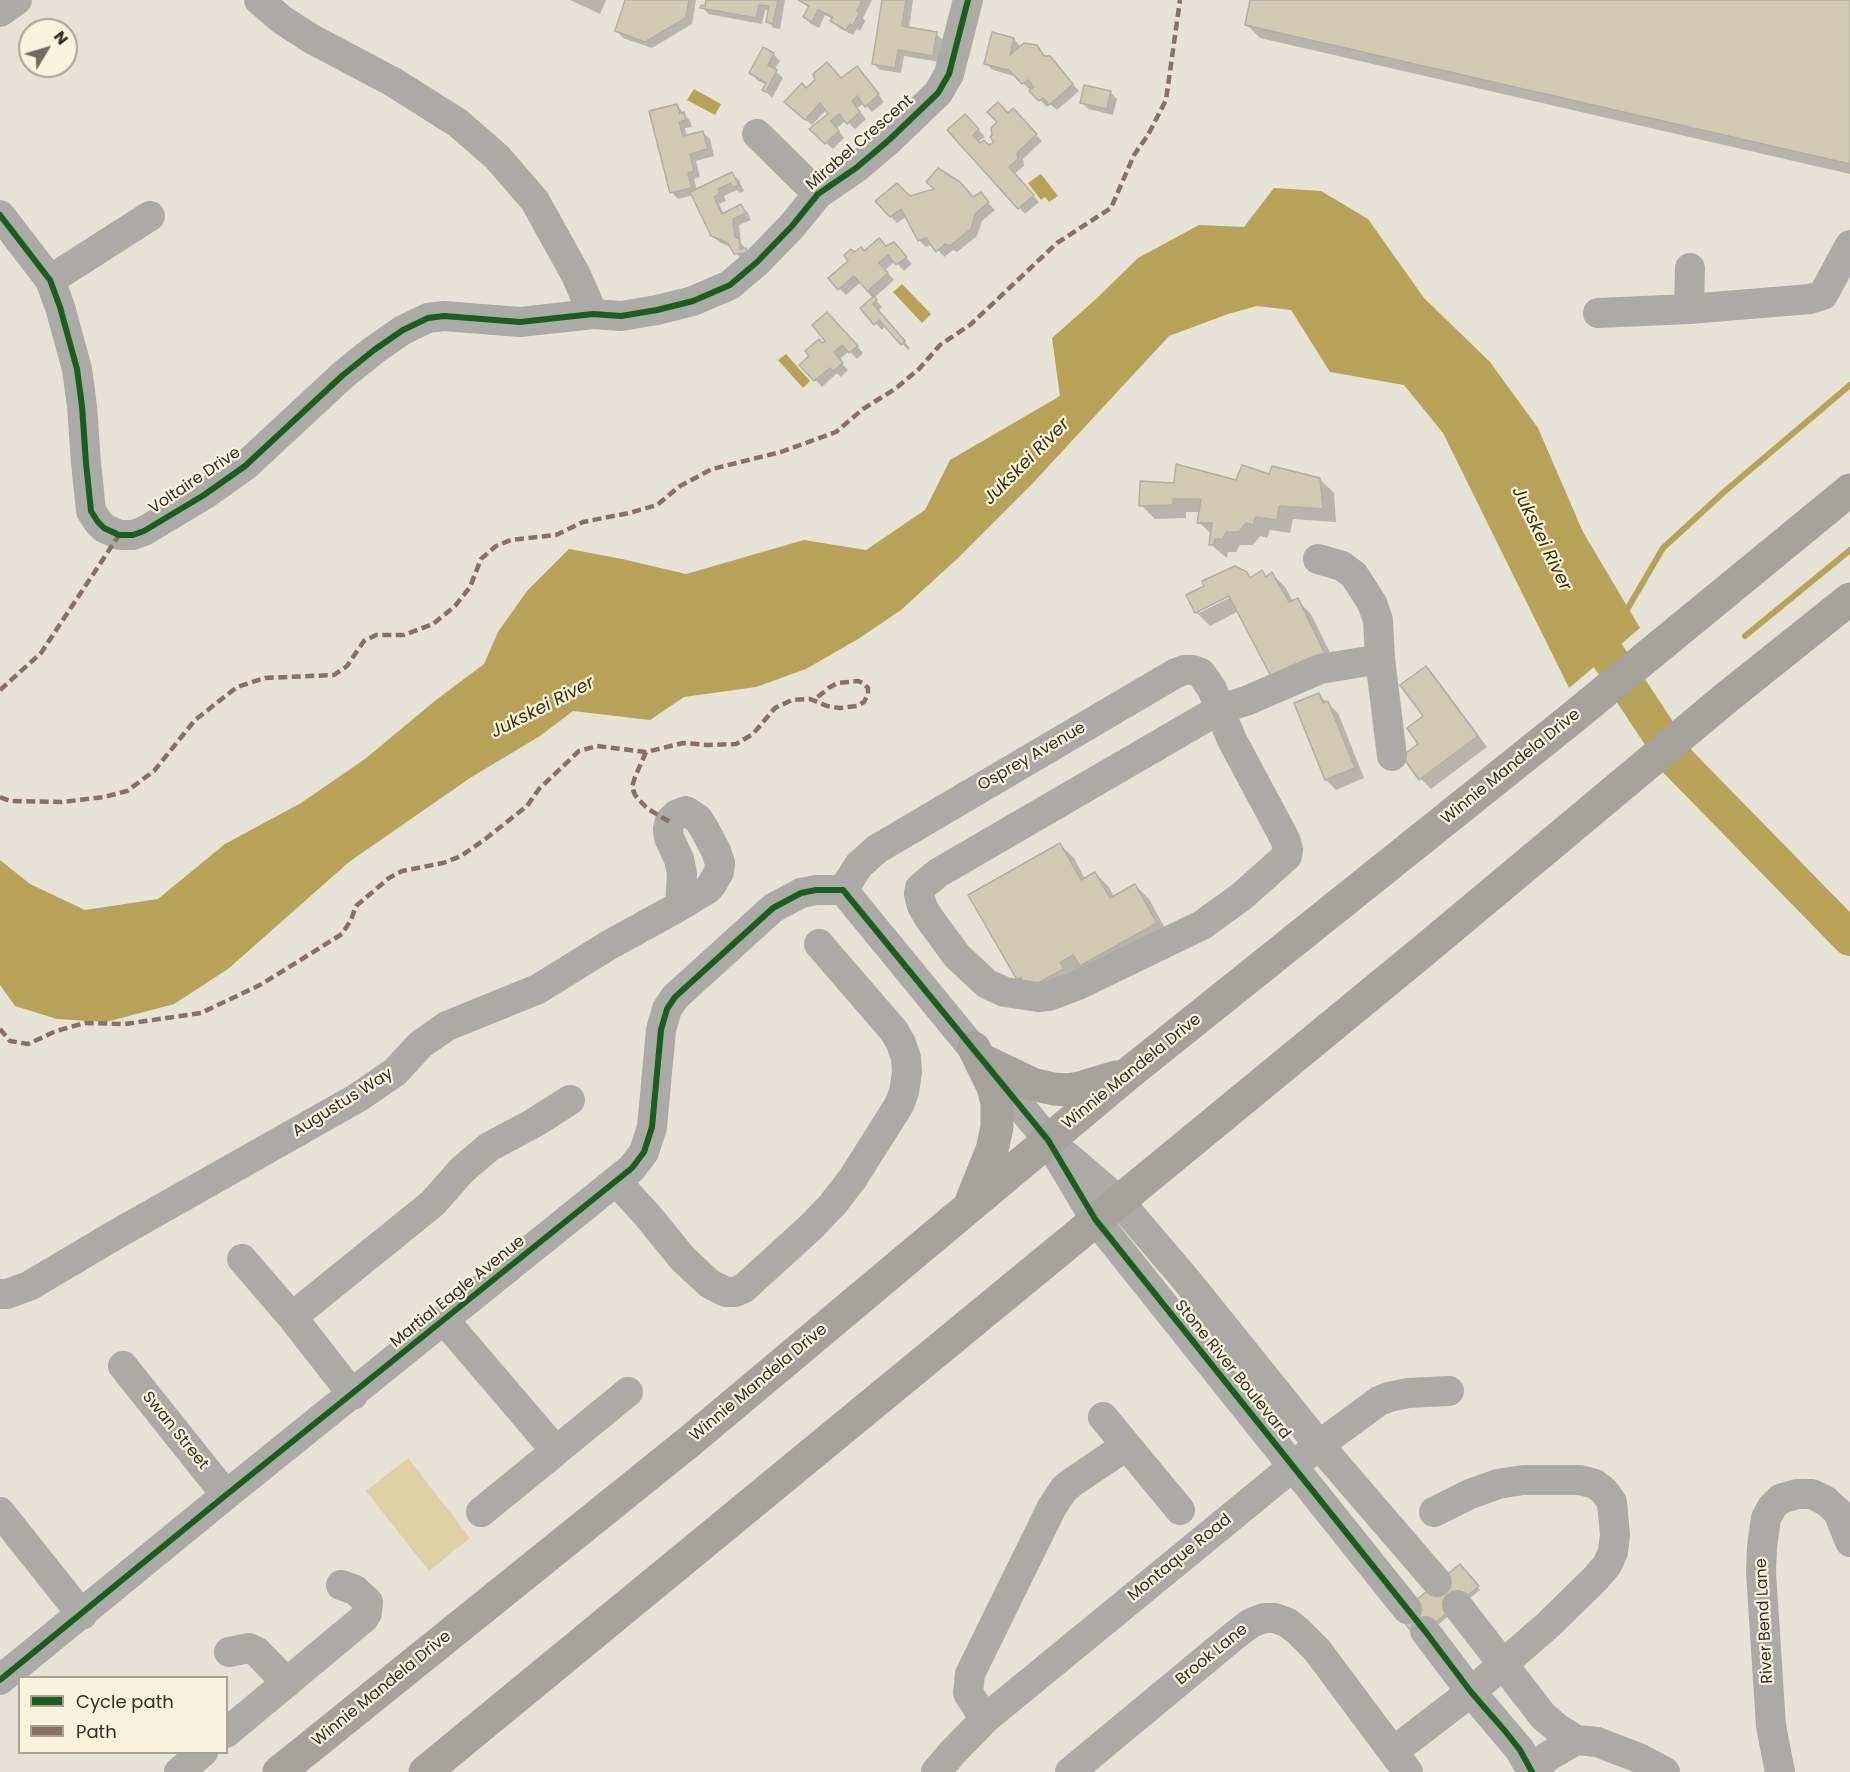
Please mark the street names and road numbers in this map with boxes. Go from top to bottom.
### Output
street label: Mirabel Crescent [802,91,918,195]
street label: Voltaire Drive [146,443,244,519]
street label: Winnie Mandela Drive [1438,705,1584,829]
street label: Osprey Avenue [975,718,1089,796]
street label: Winnie Mandela Drive [1059,1010,1205,1134]
street label: Augustus Way [289,1065,397,1141]
street label: Martial Eagle Avenue [387,1232,529,1352]
street label: Stone River Boulevard [1170,1297,1294,1443]
street label: Winnie Mandela Drive [687,1320,831,1446]
street label: Swan Street [138,1388,212,1474]
street label: Montaque Road [1124,1510,1236,1606]
street label: River Bend Lane [1752,1558,1778,1684]
street label: Brook Lane [1172,1620,1252,1690]
street label: Winnie Mandela Drive [309,1627,455,1751]

